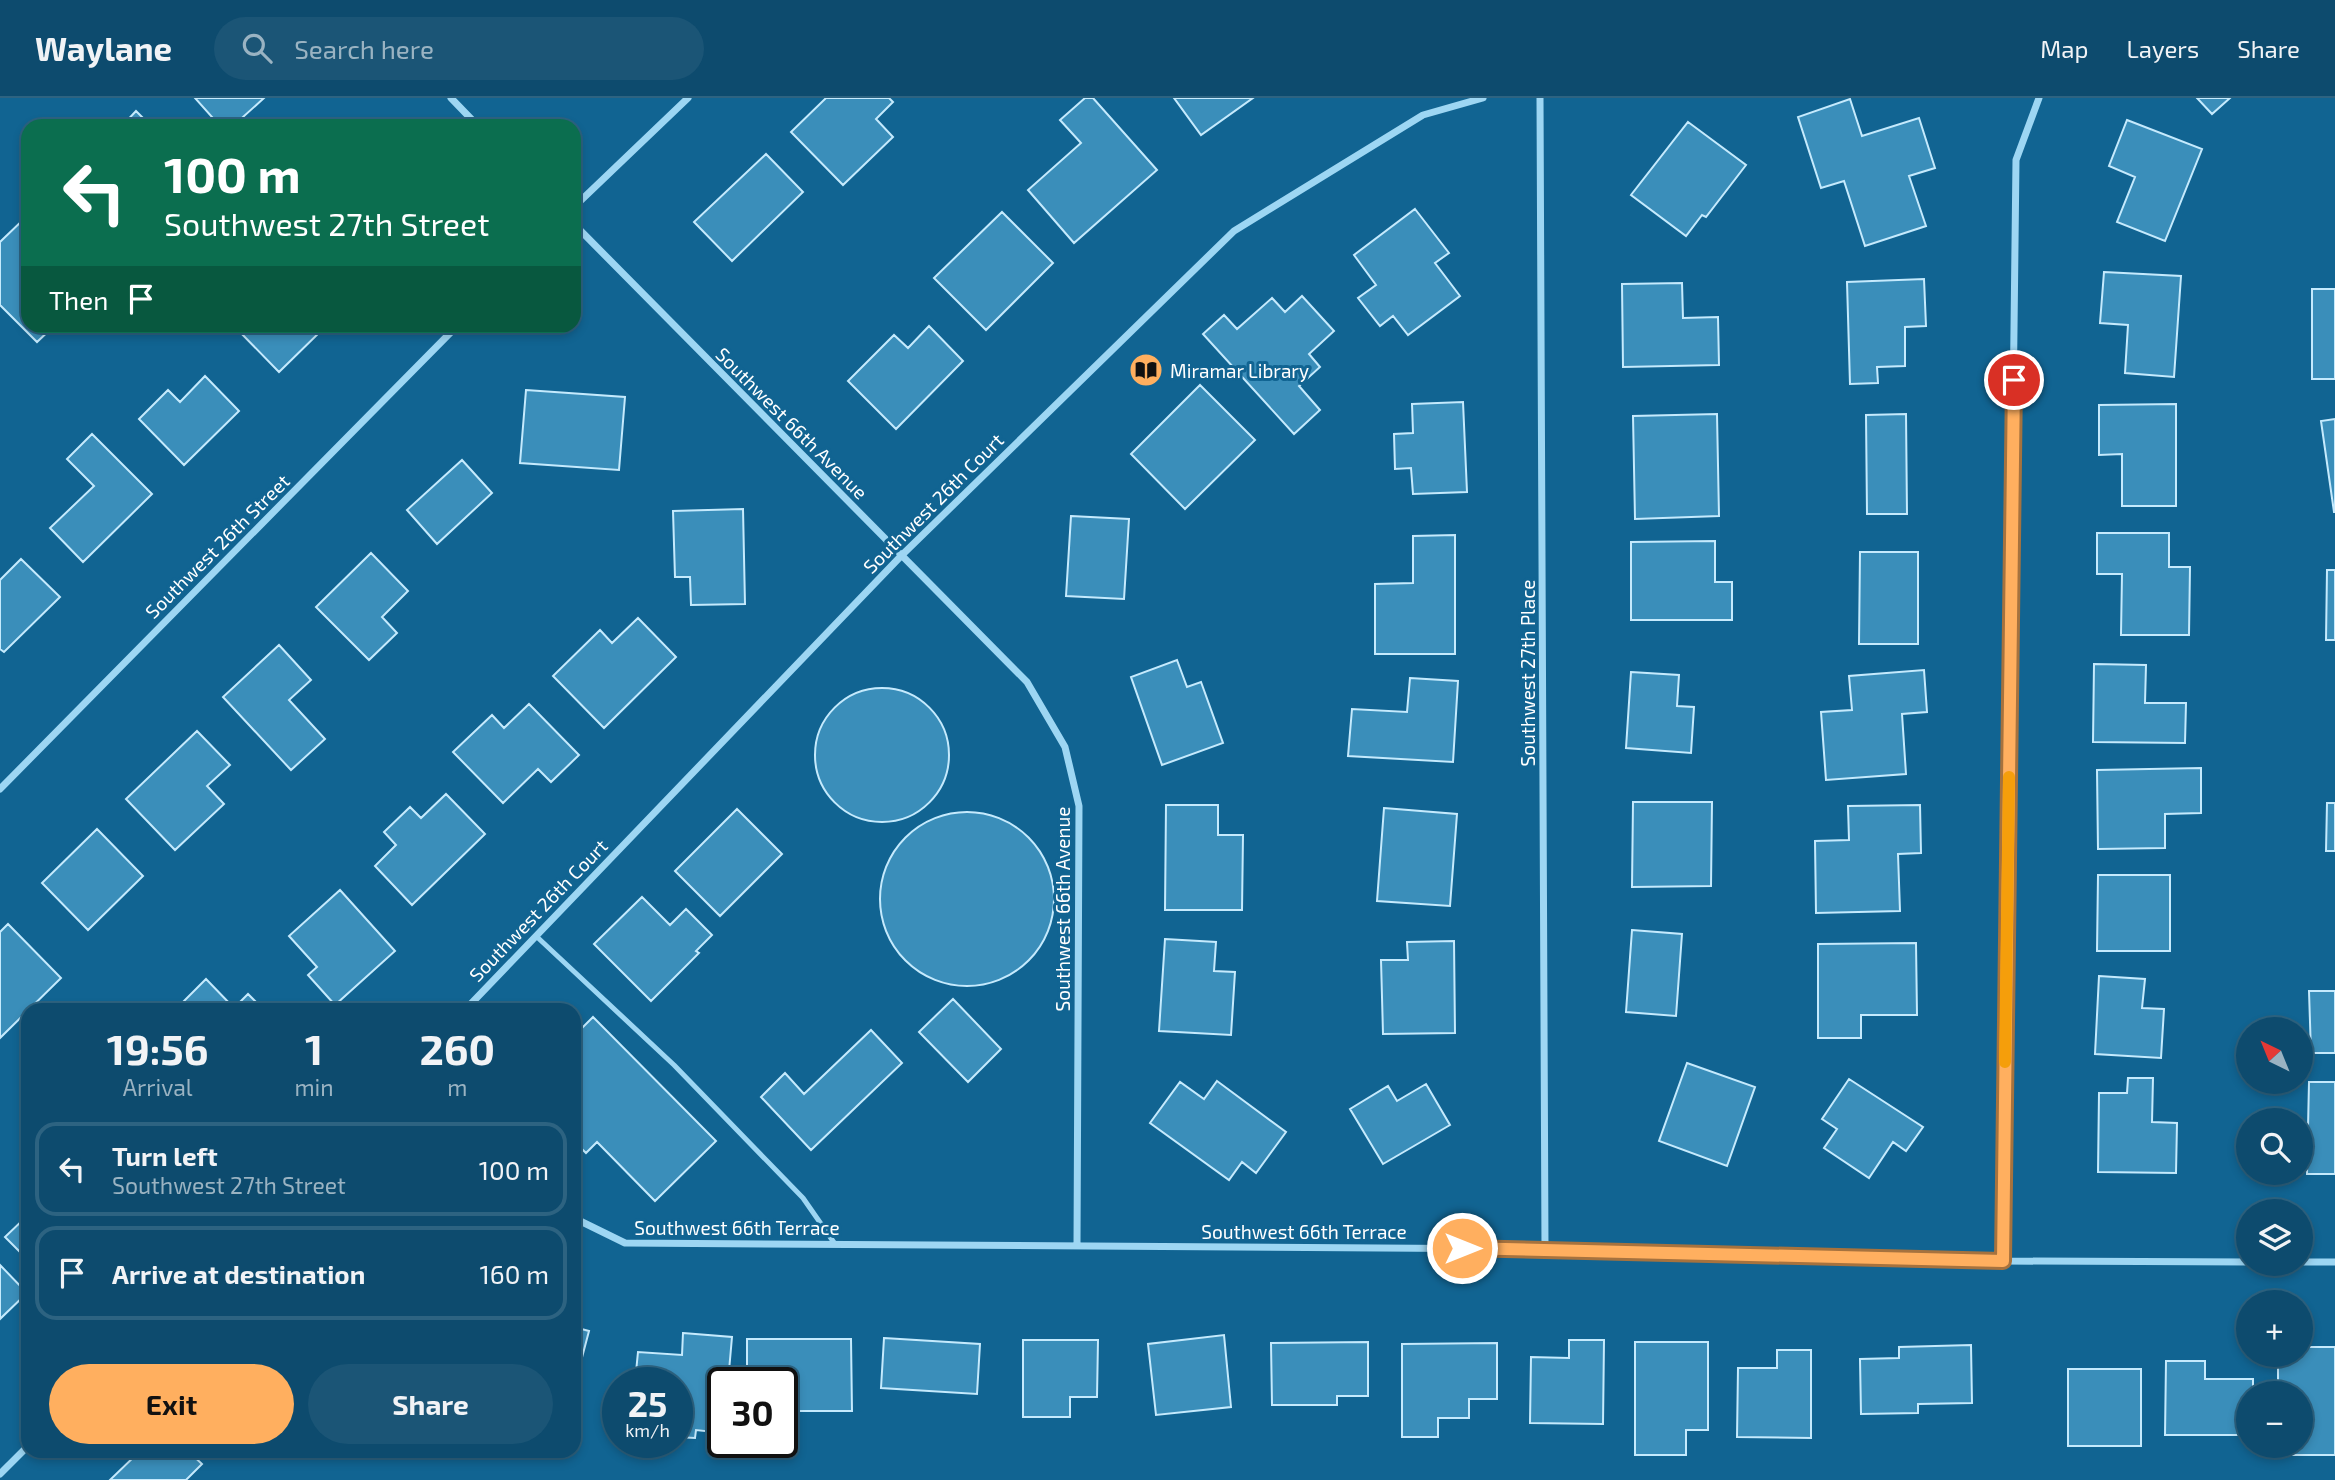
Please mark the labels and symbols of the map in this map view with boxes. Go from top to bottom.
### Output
street label: Southwest 66th Avenue [711,342,873,504]
pin [1984,350,2044,410]
library icon: Miramar Library [1127,351,1165,389]
place label: Miramar Library [1170,359,1309,382]
street label: Southwest 26th Court [858,428,1008,578]
street label: Southwest 26th Street [140,469,294,623]
street label: Southwest 27th Place [1516,579,1539,767]
street label: Southwest 66th Avenue [1051,807,1074,1011]
street label: Southwest 26th Court [464,834,612,986]
north arrow [2236,1017,2314,1094]
position arrow [1425,1211,1499,1285]
street label: Southwest 66th Terrace [634,1216,840,1239]
street label: Southwest 66th Terrace [1201,1220,1407,1243]
speed limit sign: 30 [707,1367,798,1458]

